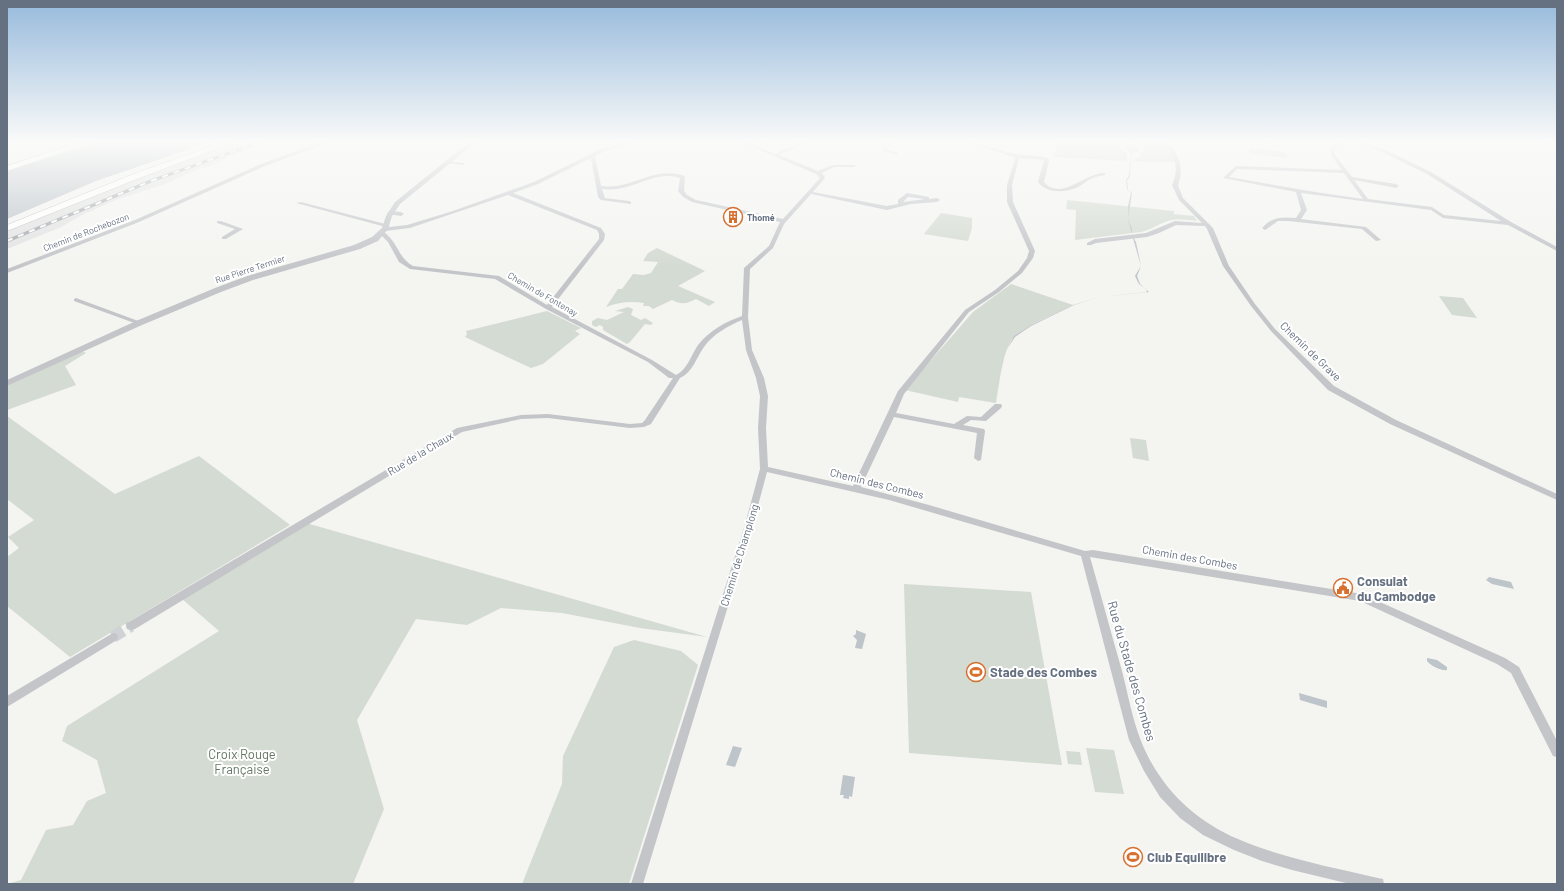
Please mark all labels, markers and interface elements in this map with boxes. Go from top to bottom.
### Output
building icon: Thomé [722,206,744,228]
street label: Chemin de Rochebozon [41,210,131,253]
place label: Thomé [747,212,775,223]
street label: Rue Pierre Termier [214,252,287,285]
street label: Chemin de Fontenay [506,269,580,319]
street label: Chemin de Grave [1278,319,1344,383]
street label: Rue de la Chaux [385,428,455,478]
street label: Chemin des Combes [829,465,925,501]
street label: Chemin de Champlong [717,502,761,608]
street label: Chemin des Combes [1141,542,1239,572]
place label: Consulat du Cambodge [1357,573,1436,604]
public building icon: Consulat du Cambodge [1332,577,1354,599]
street label: Rue du Stade des Combes [1104,599,1160,743]
sports icon: Stade des Combes [965,661,987,683]
place label: Stade des Combes [990,664,1097,680]
park label: Croix Rouge Française [208,746,276,777]
sports icon: Club Equilibre [1122,846,1144,868]
place label: Club Equilibre [1147,849,1226,865]

